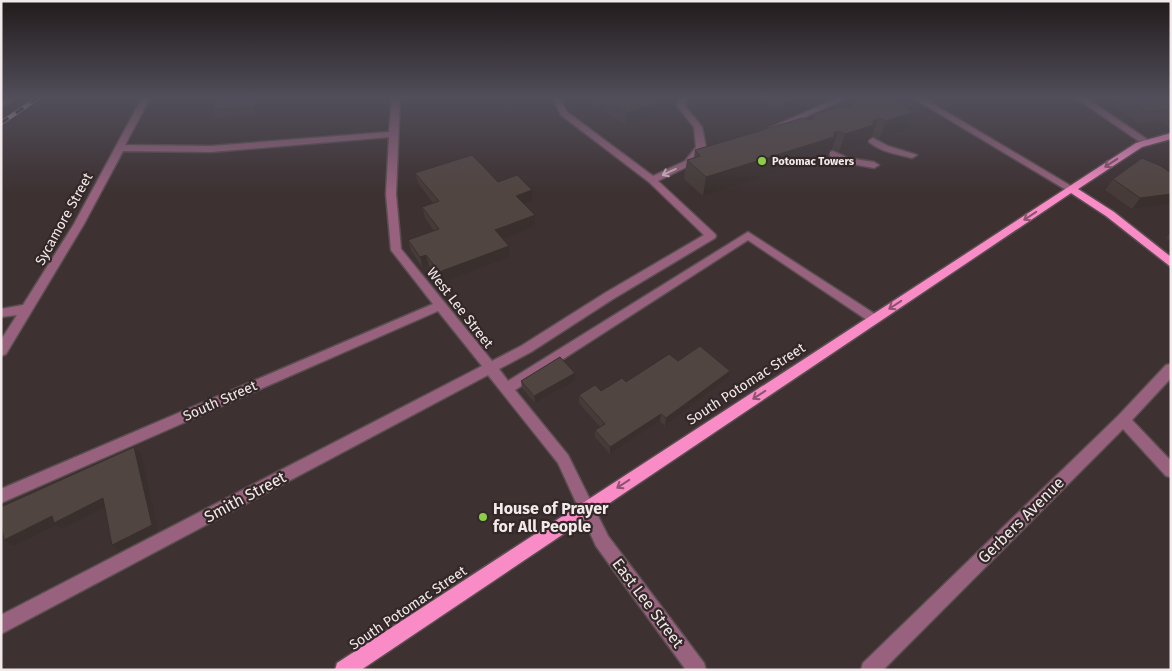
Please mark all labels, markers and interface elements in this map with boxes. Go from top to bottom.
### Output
marker: Potomac Towers [756,155,768,167]
place label: Potomac Towers [772,155,855,168]
one-way arrow [1105,158,1119,168]
one-way arrow [662,167,677,177]
street label: Sycamore Street [32,169,97,268]
one-way arrow [1023,210,1037,221]
street label: West Lee Street [423,264,497,353]
one-way arrow [888,300,902,310]
street label: South Potomac Street [684,339,809,429]
street label: South Street [181,377,260,425]
one-way arrow [752,390,766,400]
street label: Smith Street [201,467,289,526]
street label: Gerbers Avenue [974,473,1068,567]
one-way arrow [617,480,631,490]
place label: House of Prayer for All People [493,499,609,536]
marker: House of Prayer for All People [477,511,489,523]
street label: East Lee Street [608,555,688,652]
street label: South Potomac Street [346,562,471,654]

